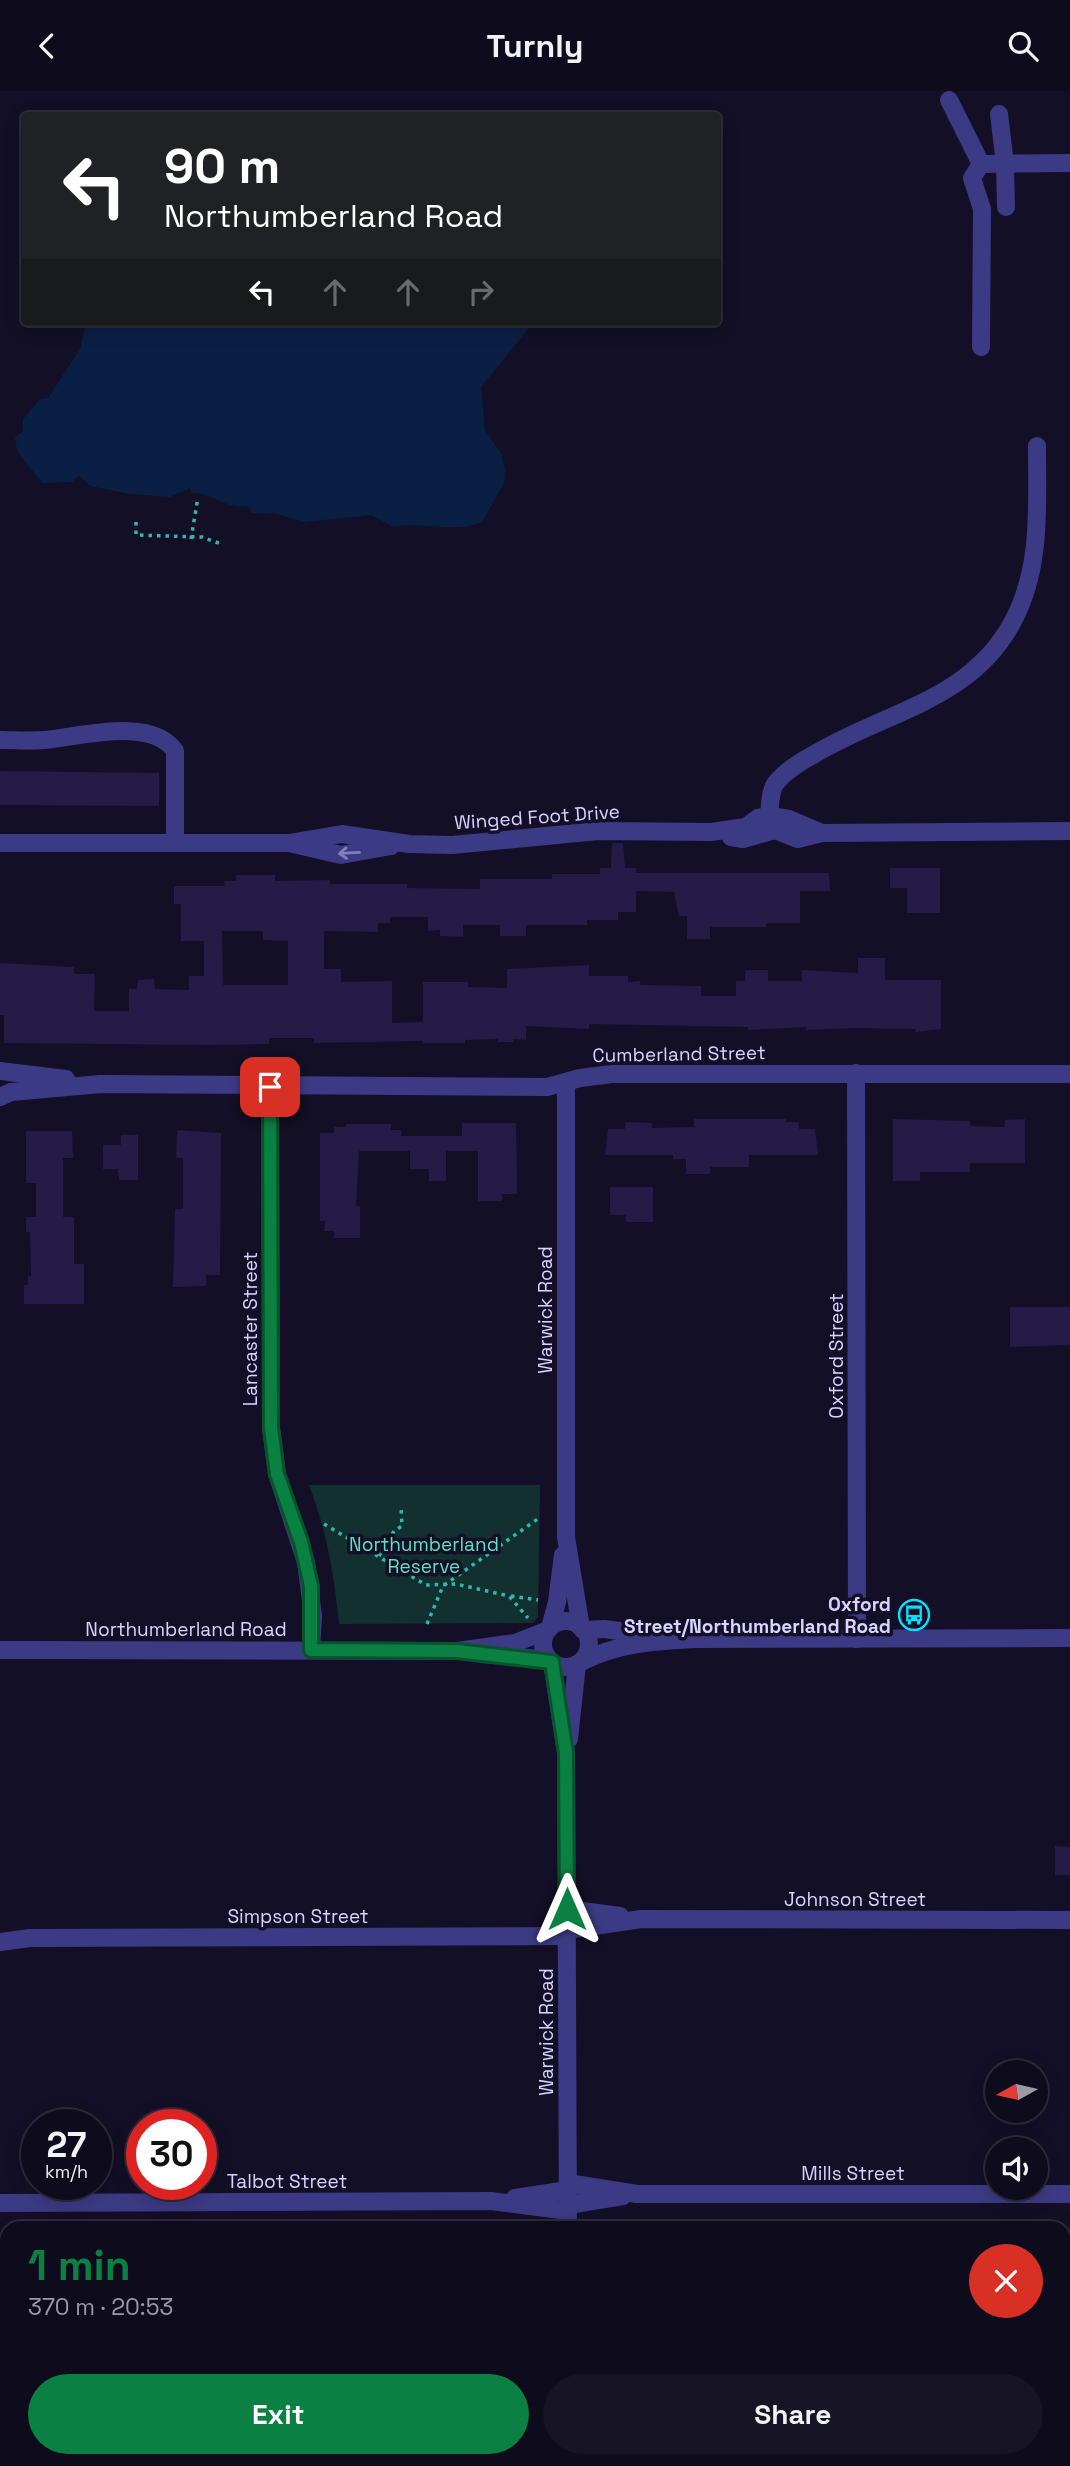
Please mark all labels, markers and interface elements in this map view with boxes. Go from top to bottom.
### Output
text: Turnly [487,26,583,66]
icon: back [28,27,66,65]
icon: search [1004,27,1042,65]
text: 90 m [164,135,280,197]
icon: left [49,140,140,231]
text: Northumberland Road [164,196,503,236]
icon: left [243,273,281,311]
icon: ahead [316,273,354,311]
icon: ahead [389,273,427,311]
icon: right [462,273,500,311]
street label: Winged Foot Drive [453,799,621,835]
one-way arrow [338,847,361,860]
street label: Cumberland Street [592,1040,766,1068]
pin [240,1057,300,1117]
icon: arrive [251,1068,289,1106]
street label: Warwick Road [533,1246,558,1374]
street label: Lancaster Street [238,1252,263,1406]
street label: Oxford Street [824,1293,849,1419]
park label: Northumberland Reserve [349,1532,499,1579]
place label: Oxford Street/Northumberland Road [624,1592,891,1639]
bus stop icon: Oxford Street/Northumberland Road [897,1598,931,1632]
street label: Northumberland Road [85,1617,287,1642]
position arrow [530,1872,604,1946]
street label: Johnson Street [784,1887,926,1912]
street label: Simpson Street [227,1904,369,1929]
street label: Warwick Road [534,1968,559,2096]
north arrow [985,2060,1048,2123]
map controls [985,2060,1048,2200]
speed limit sign: 30 [126,2109,217,2200]
text: 27 [47,2123,86,2167]
button: sound [985,2137,1048,2200]
text: km/h [45,2160,88,2183]
street label: Mills Street [801,2161,905,2186]
street label: Talbot Street [227,2169,347,2194]
text: 1 min [28,2239,131,2292]
button: close [969,2244,1043,2318]
text: 370 m · 20:53 [28,2292,173,2322]
button: Exit [28,2374,529,2454]
button: Share [543,2374,1043,2454]

